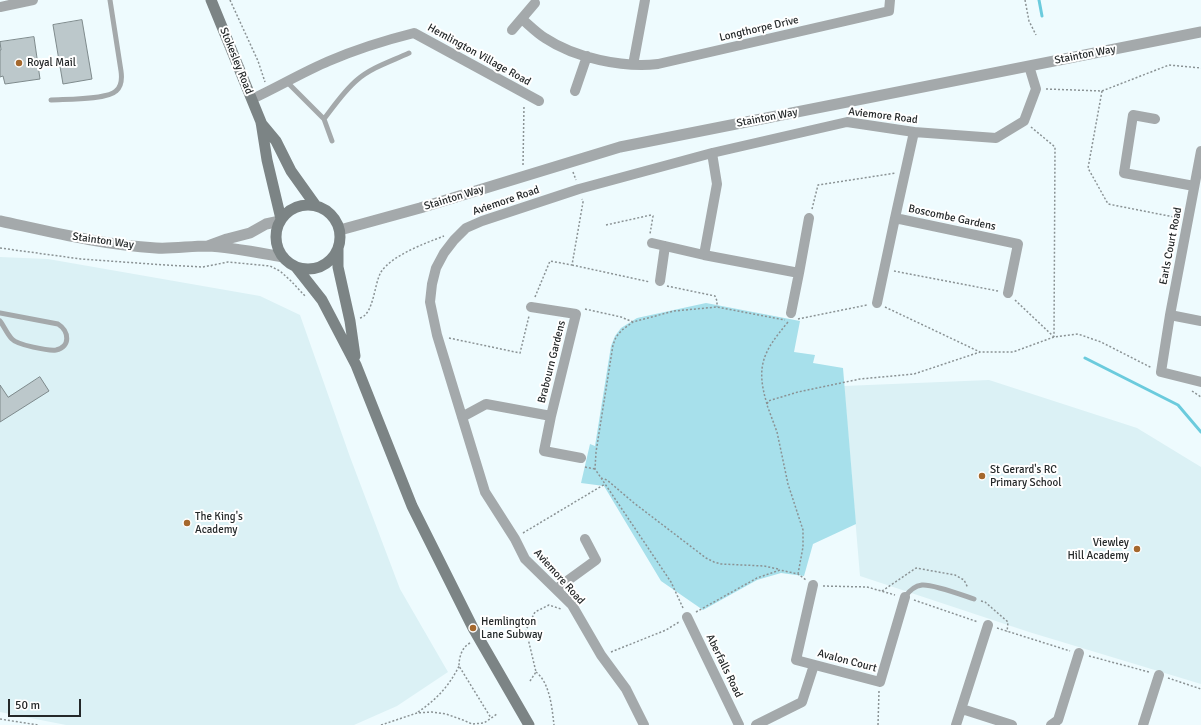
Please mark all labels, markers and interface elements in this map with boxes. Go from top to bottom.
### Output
street label: Longthorpe Drive [718,13,800,45]
street label: Hemlington Village Road [425,21,533,89]
street label: Stokesley Road [217,26,255,96]
street label: Stainton Way [1053,43,1117,67]
place label: Royal Mail [27,56,76,70]
marker: Royal Mail [14,58,24,68]
street label: Aviemore Road [848,105,918,127]
street label: Stainton Way [735,106,799,130]
street label: Stainton Way [422,183,486,213]
street label: Aviemore Road [471,183,541,219]
street label: Boscombe Gardens [907,202,997,234]
street label: Earls Court Road [1157,206,1185,286]
street label: Stainton Way [71,230,135,252]
street label: Brabourn Gardens [535,319,569,405]
place label: St Gerard's RC Primary School [990,463,1061,489]
marker: St Gerard's RC Primary School [977,471,987,481]
place label: The King's Academy [195,510,243,536]
marker: The King's Academy [182,518,192,528]
place label: Viewley Hill Academy [1067,536,1129,562]
marker: Viewley Hill Academy [1132,544,1142,554]
street label: Aviemore Road [531,547,587,607]
place label: Hemlington Lane Subway [481,615,542,641]
marker: Hemlington Lane Subway [468,623,478,633]
street label: Aberfalls Road [703,632,745,700]
street label: Avalon Court [816,647,878,675]
scale bar [10,691,83,717]
text: 50 m [15,698,40,713]

